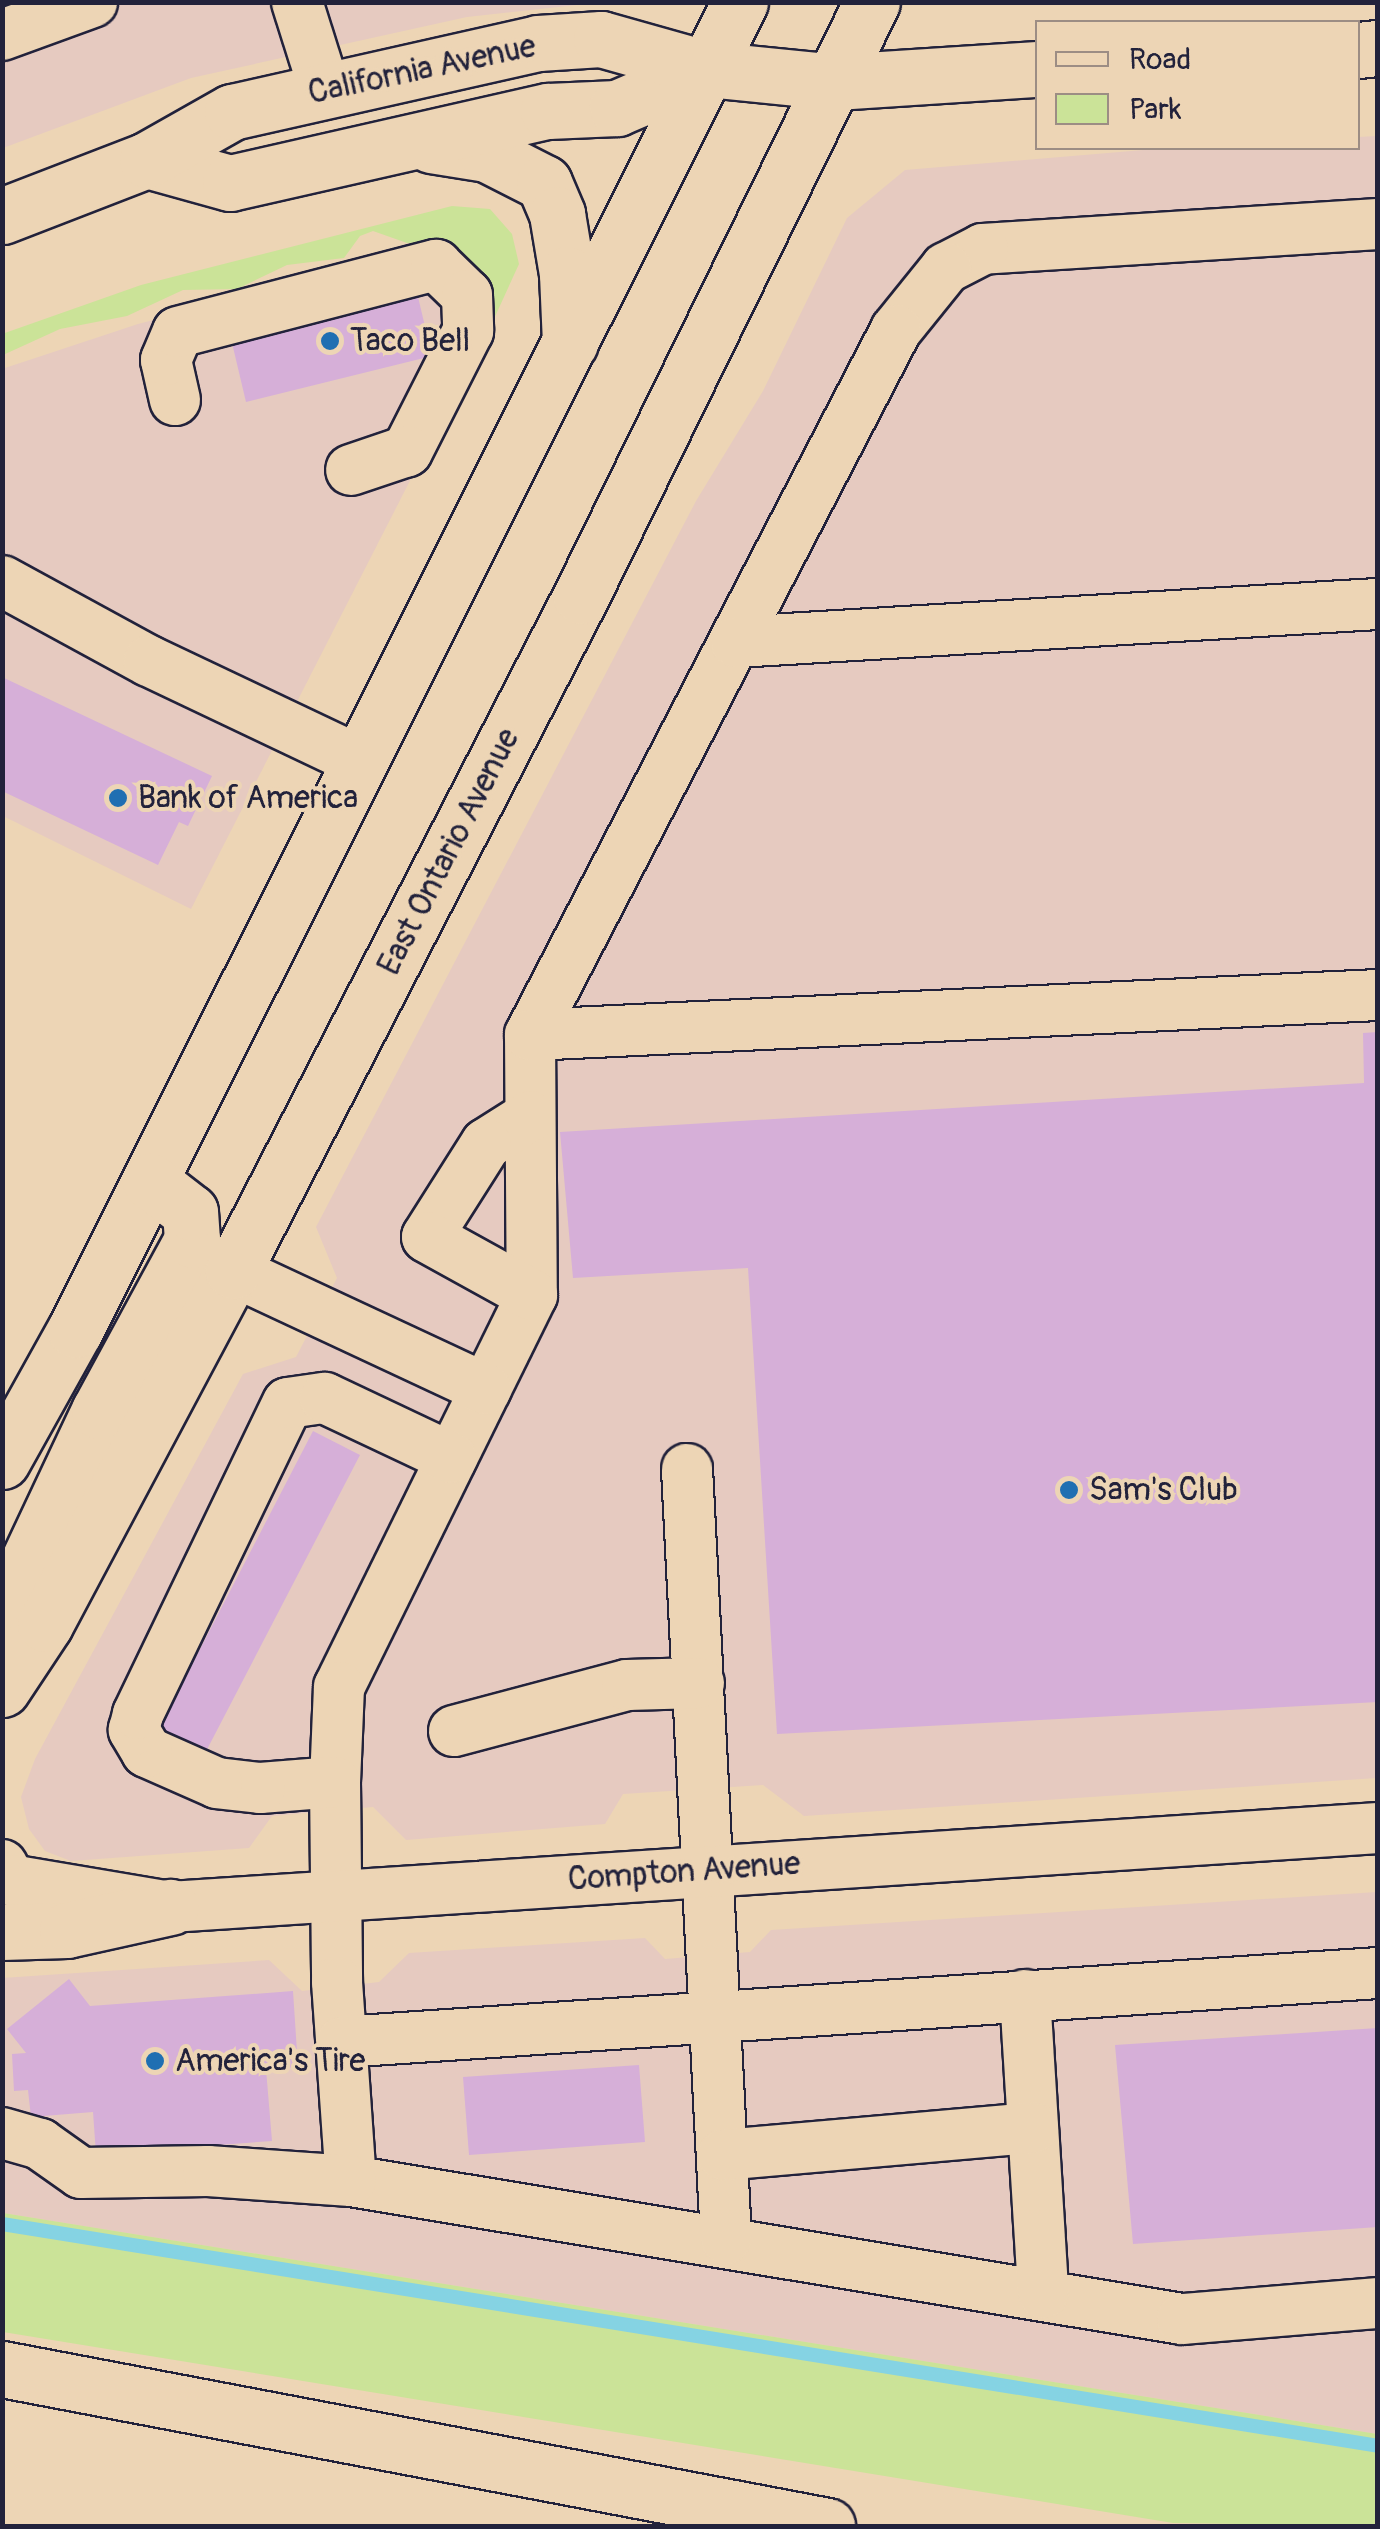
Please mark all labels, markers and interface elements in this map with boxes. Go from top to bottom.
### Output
legend [1035,20,1360,150]
street label: California Avenue [305,27,539,113]
text: Road [1129,41,1191,78]
text: Park [1129,91,1182,128]
place label: Taco Bell [350,322,470,360]
marker: Taco Bell [319,330,341,352]
street label: East Ontario Avenue [370,722,528,982]
place label: Bank of America [138,779,358,817]
marker: Bank of America [107,787,129,809]
place label: Sam's Club [1089,1471,1238,1509]
marker: Sam's Club [1058,1479,1080,1501]
street label: Compton Avenue [567,1845,801,1899]
place label: America's Tire [175,2042,365,2080]
marker: America's Tire [144,2050,166,2072]

